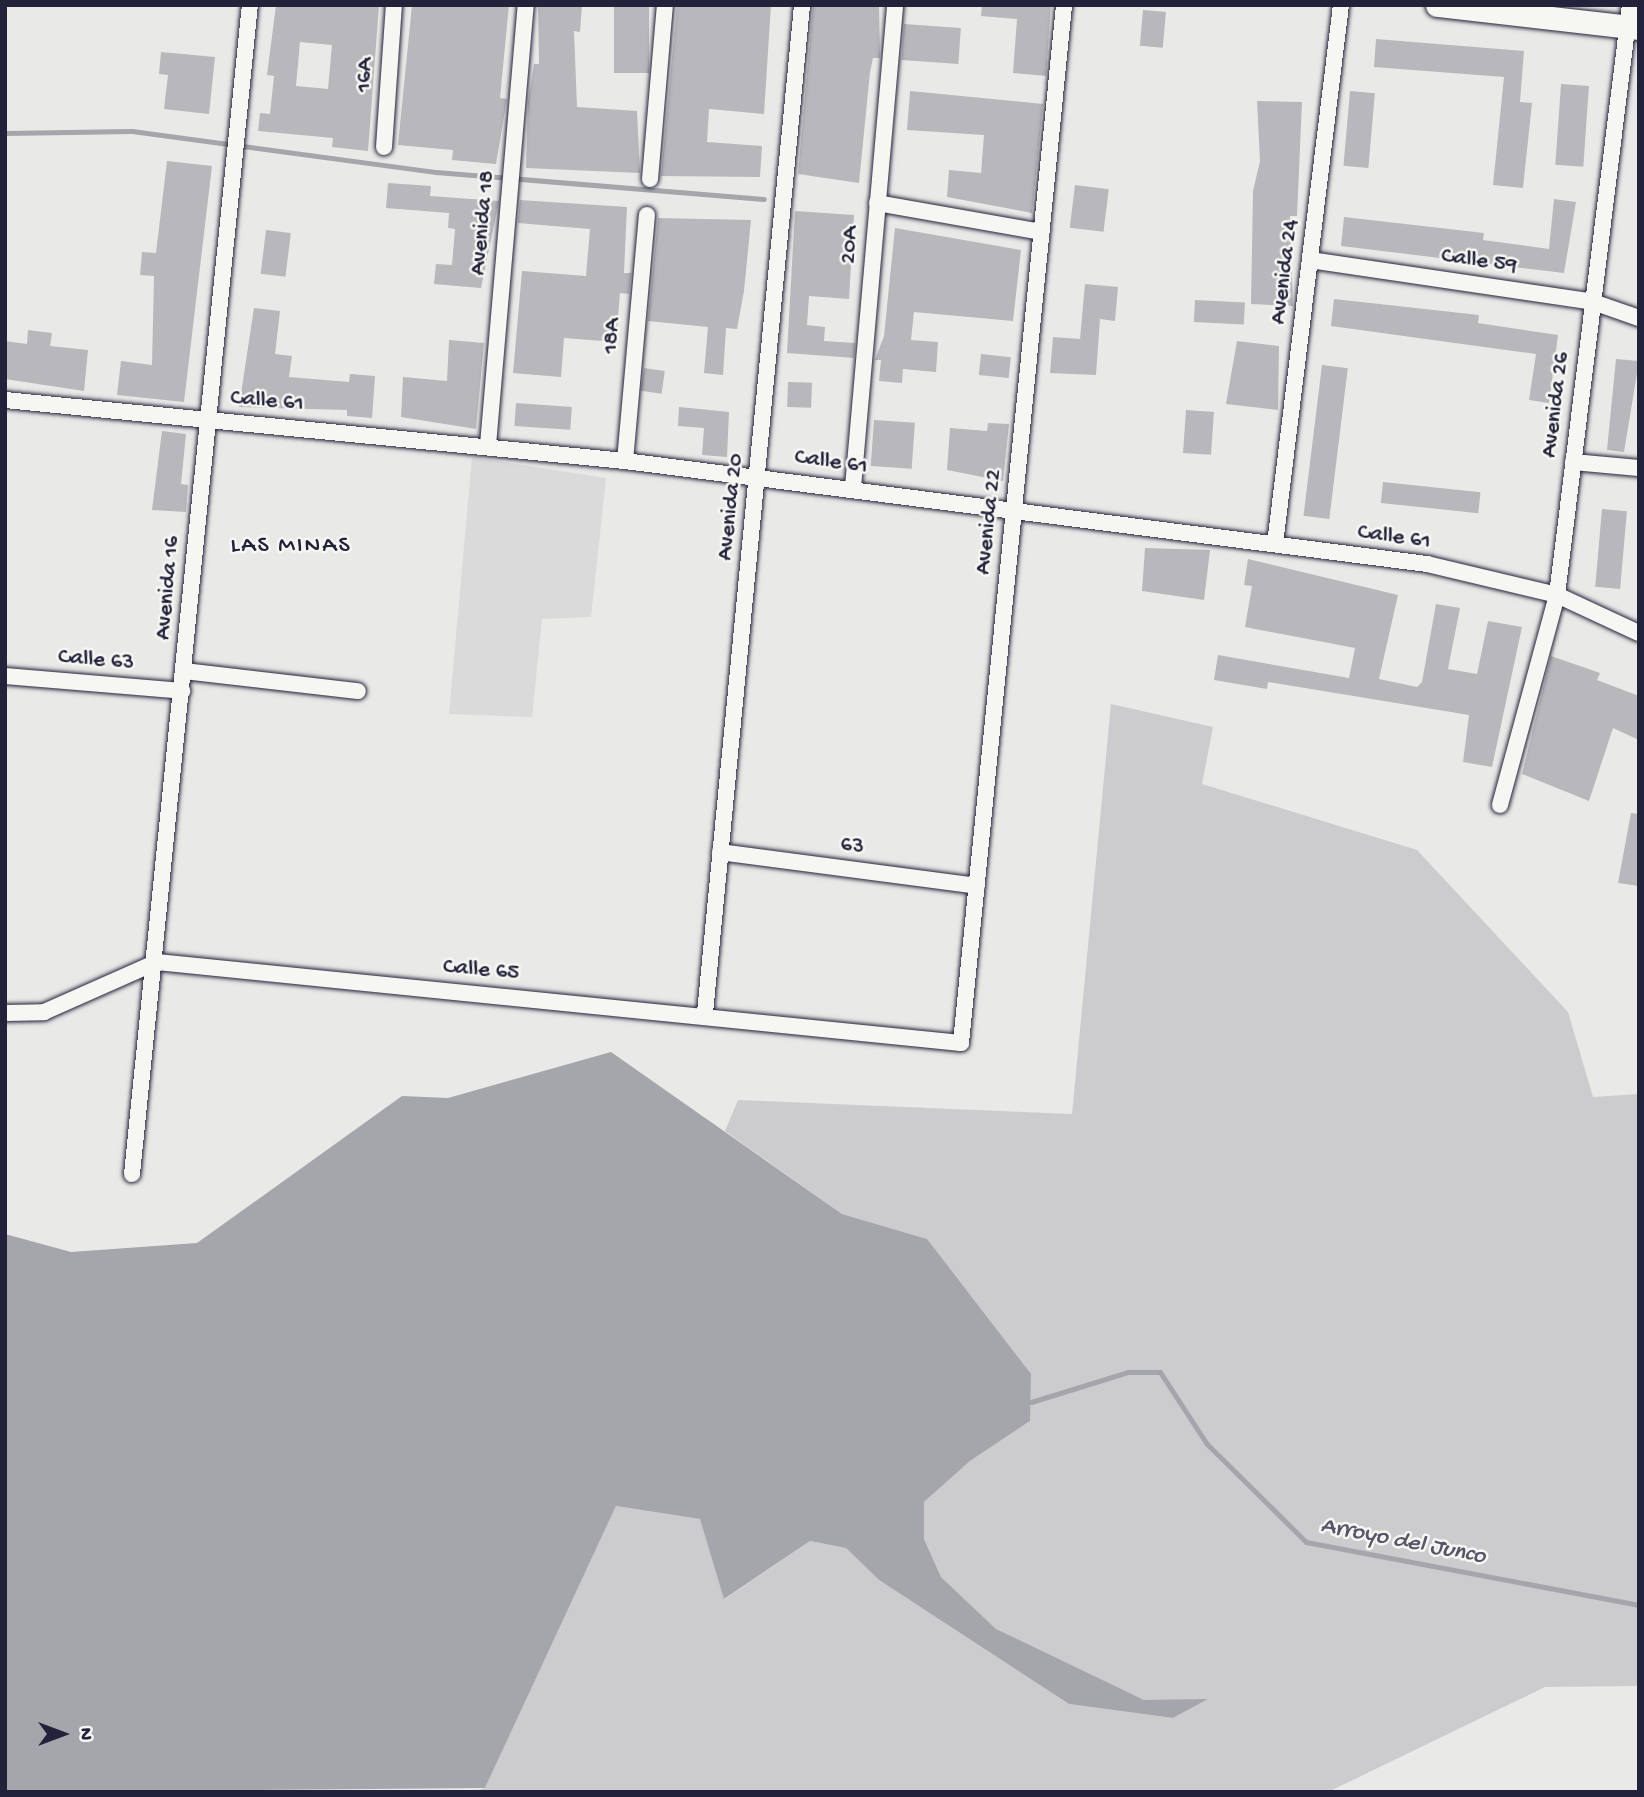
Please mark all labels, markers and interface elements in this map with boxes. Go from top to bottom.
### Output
street label: 16A [351,57,381,93]
street label: Avenida 18 [466,169,502,277]
street label: Avenida 24 [1266,218,1306,326]
street label: 20A [836,225,866,265]
street label: Calle 59 [1439,243,1519,281]
street label: 18A [598,317,628,355]
street label: Avenida 26 [1537,351,1577,459]
street label: Calle 61 [229,385,305,419]
street label: Calle 61 [793,444,869,482]
street label: Avenida 20 [713,452,751,562]
street label: Avenida 22 [971,468,1009,576]
street label: Calle 61 [1356,519,1432,557]
district label: LAS MINAS [232,533,350,561]
street label: Avenida 16 [151,535,187,641]
street label: Calle 63 [57,644,135,678]
street label: 63 [838,832,866,862]
street label: Calle 65 [442,954,520,988]
water label: Arroyo del Junco [1318,1512,1488,1572]
north arrow [28,1699,98,1769]
text: N [73,1728,96,1740]

